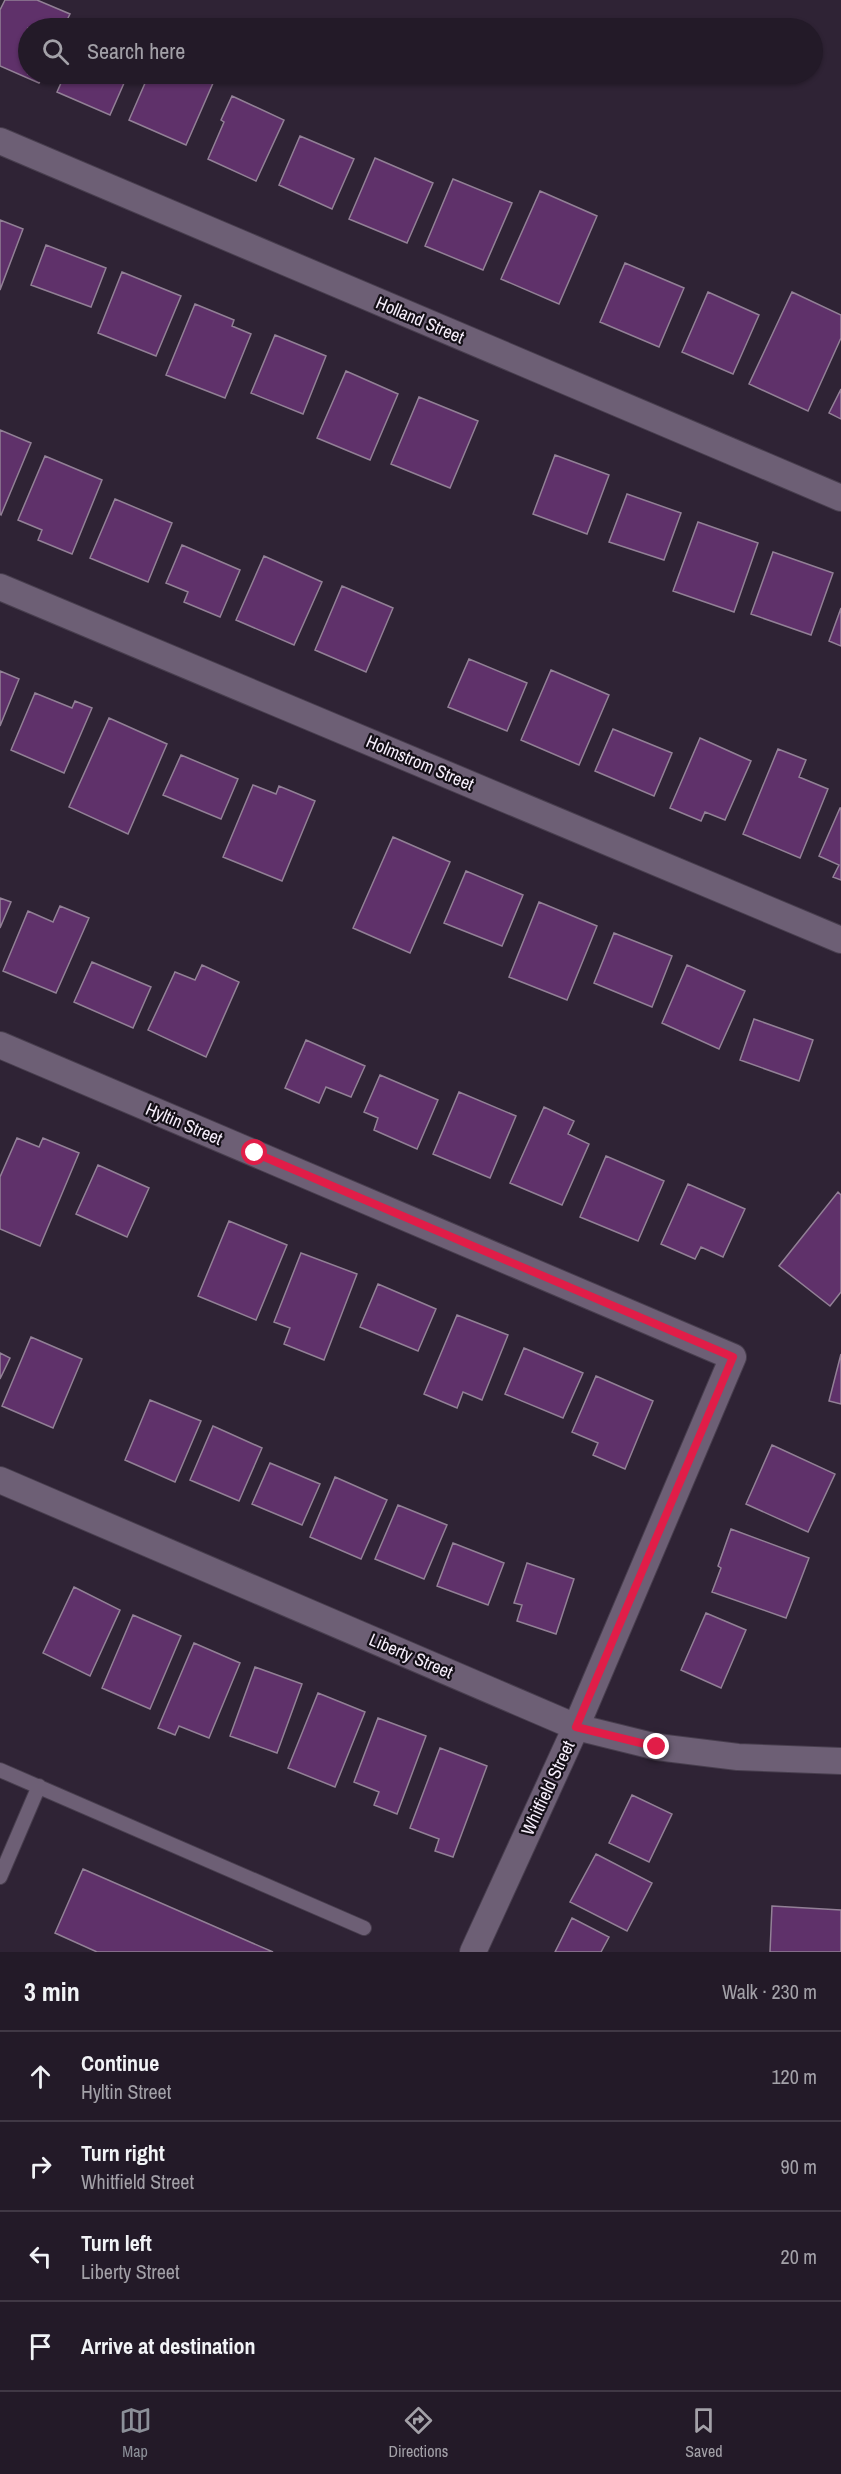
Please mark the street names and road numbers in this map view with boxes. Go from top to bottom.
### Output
street label: Holland Street [372,290,468,349]
street label: Holmstrom Street [362,729,478,796]
street label: Hyltin Street [142,1096,226,1151]
street label: Liberty Street [366,1627,457,1684]
street label: Whitfield Street [515,1736,580,1839]

